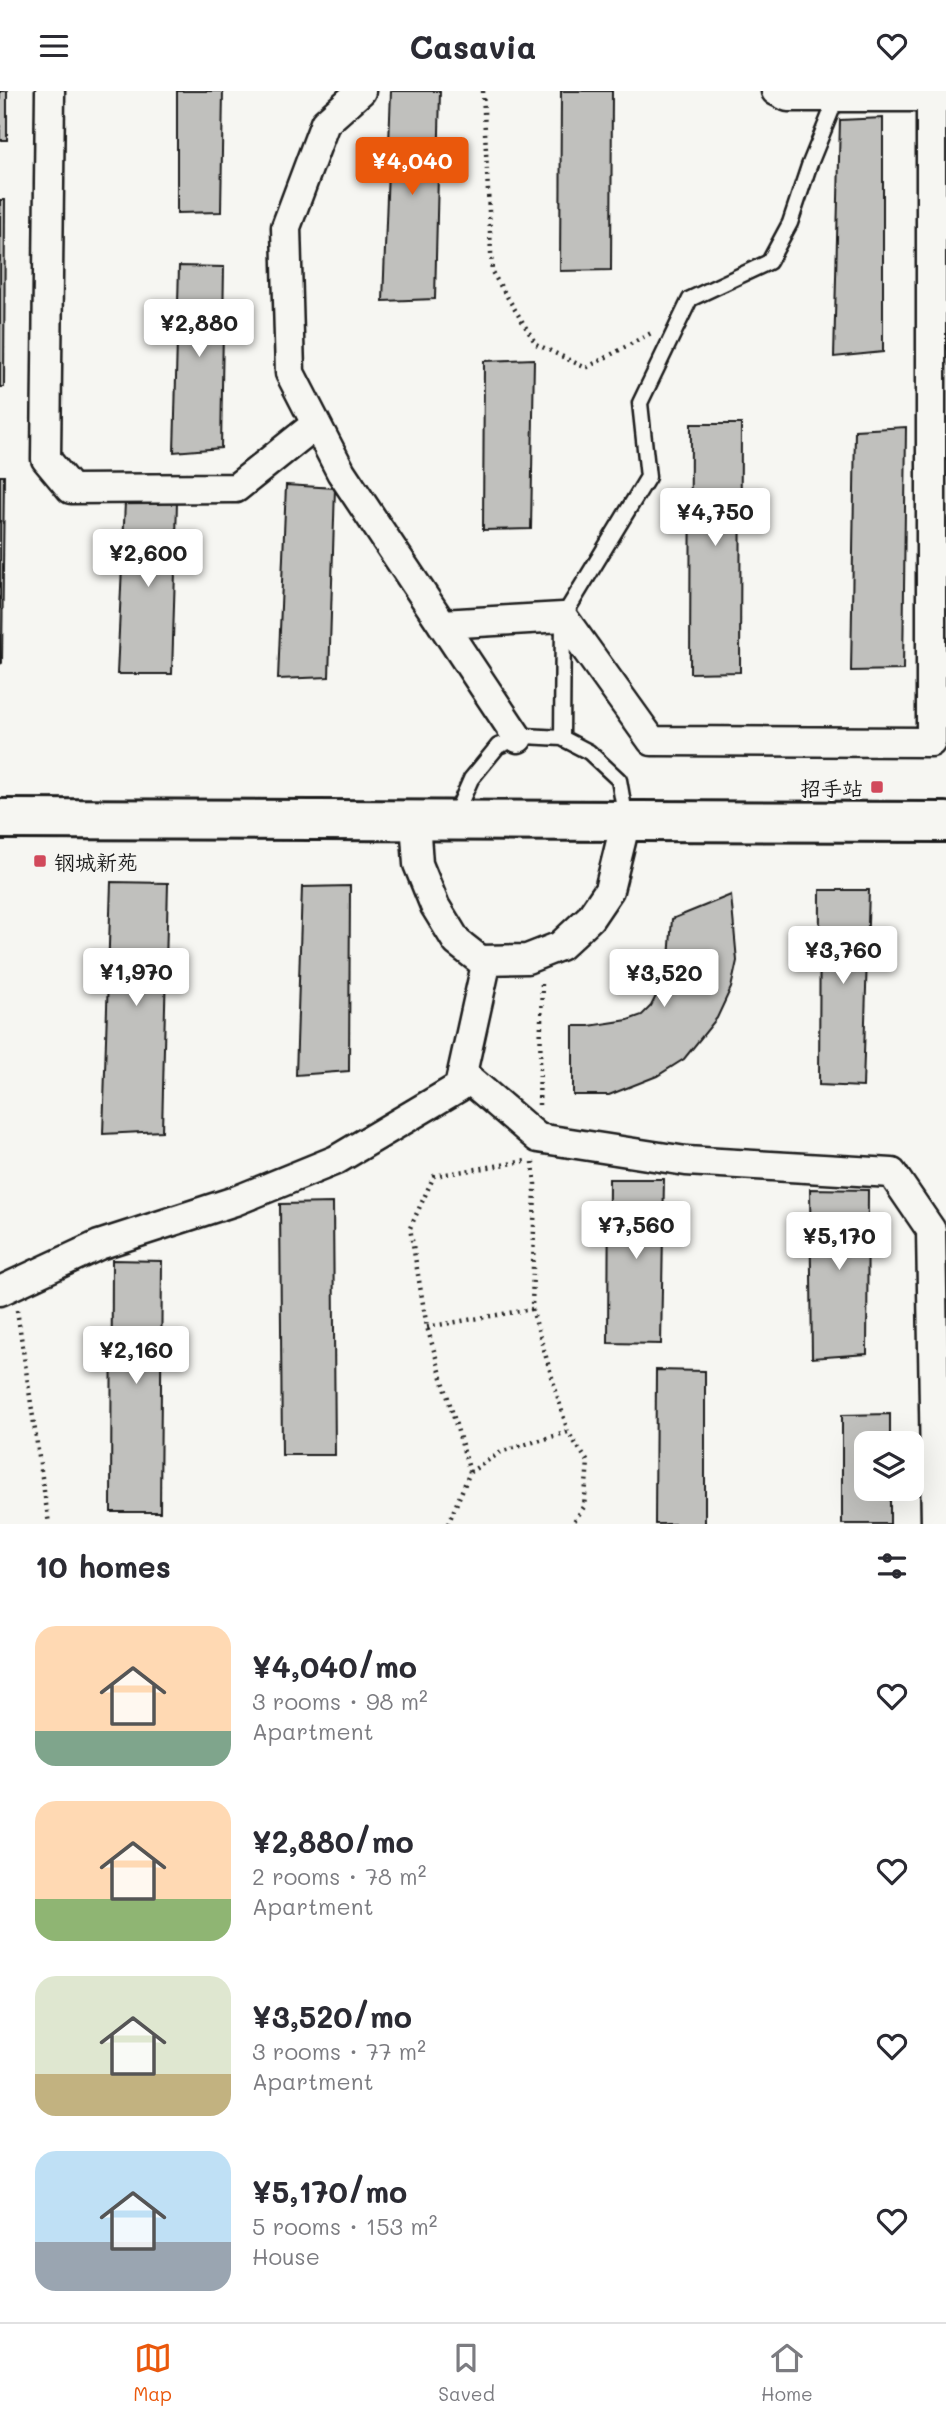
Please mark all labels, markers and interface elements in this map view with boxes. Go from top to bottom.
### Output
text: Casavia [410,25,536,67]
icon: menu [35,27,73,65]
icon: heart [873,27,911,65]
pin: ¥4,040 [355,137,469,197]
text: ¥4,040 [372,145,452,175]
pin: ¥2,880 [142,299,256,359]
text: ¥2,880 [160,307,238,337]
pin: ¥4,750 [658,489,772,548]
text: ¥4,750 [676,496,754,526]
pin: ¥2,600 [91,529,205,589]
text: ¥2,600 [109,537,187,567]
place label: 招手站 [800,774,863,801]
marker: 招手站 [869,779,885,795]
place label: 钢城新苑 [54,848,138,875]
marker: 钢城新苑 [32,853,48,869]
pin: ¥3,760 [786,927,900,986]
text: ¥3,760 [804,934,882,964]
pin: ¥1,970 [79,949,193,1008]
pin: ¥3,520 [607,949,721,1009]
text: ¥1,970 [99,956,173,986]
text: ¥3,520 [625,957,703,987]
pin: ¥7,560 [579,1201,693,1261]
text: ¥7,560 [597,1209,675,1239]
pin: ¥5,170 [782,1213,896,1272]
text: ¥5,170 [802,1220,876,1250]
pin: ¥2,160 [79,1327,193,1386]
text: ¥2,160 [99,1334,173,1364]
map controls [854,1431,924,1501]
button: layers [854,1431,924,1501]
text: 10 homes [35,1546,171,1586]
icon: filters [873,1547,911,1585]
text: ¥4,040/mo [252,1646,417,1686]
icon: home [91,1654,175,1738]
icon: heart [873,1677,911,1715]
text: 3 rooms · 98 m² [252,1686,428,1716]
text: Apartment [252,1716,374,1746]
text: ¥2,880/mo [252,1821,414,1861]
icon: home [91,1829,175,1913]
icon: heart [873,1852,911,1890]
text: 2 rooms · 78 m² [252,1861,426,1891]
text: Apartment [252,1891,374,1921]
text: ¥3,520/mo [252,1996,412,2036]
icon: home [91,2004,175,2088]
icon: heart [873,2027,911,2065]
text: 3 rooms · 77 m² [252,2036,426,2066]
text: Apartment [252,2066,374,2096]
text: ¥5,170/mo [252,2171,407,2211]
icon: home [91,2179,175,2263]
icon: heart [873,2202,911,2240]
text: 5 rooms · 153 m² [252,2211,437,2241]
text: House [252,2241,320,2271]
tab: Map [133,2339,172,2406]
tab: Saved [438,2339,495,2406]
tab: Home [761,2339,813,2406]

